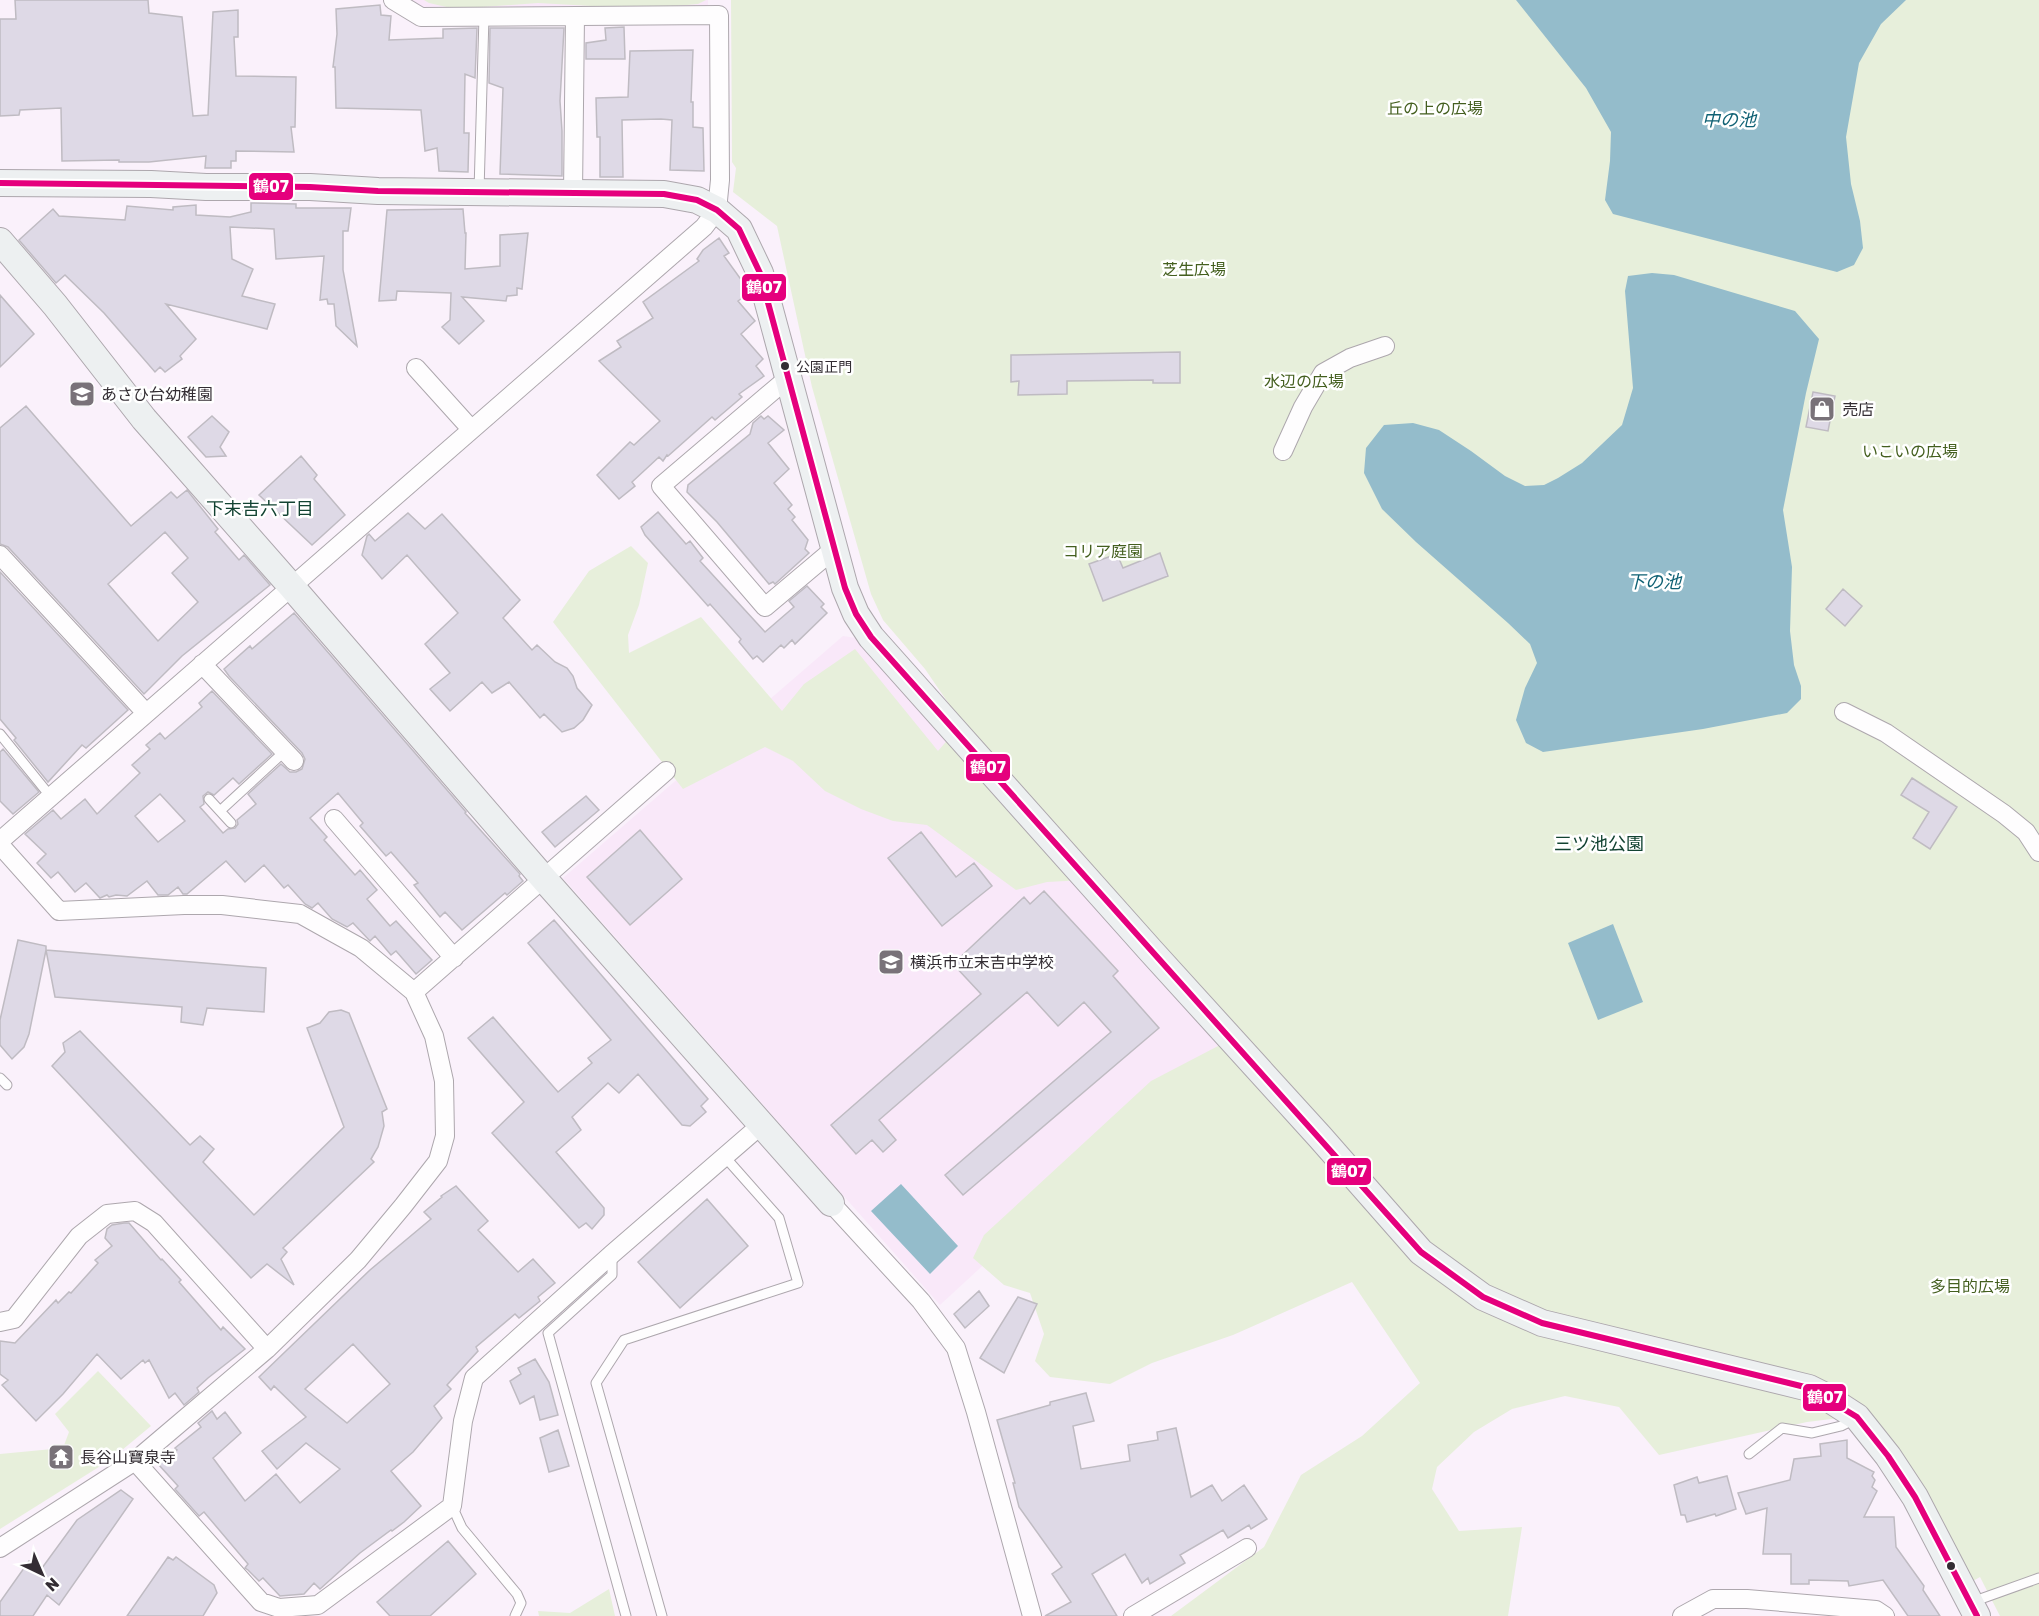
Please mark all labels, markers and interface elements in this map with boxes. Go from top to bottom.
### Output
park label: 丘の上の広場 [1387,99,1483,118]
water label: 中の池 [1702,109,1758,131]
line badge: 鶴07 [248,172,294,201]
text: 鶴07 [253,177,289,196]
park label: 芝生広場 [1162,260,1226,279]
line badge: 鶴07 [741,273,787,302]
text: 鶴07 [746,278,782,297]
place label: 公園正門 [796,359,852,376]
marker: 公園正門 [779,360,791,372]
park label: 水辺の広場 [1264,372,1344,391]
school or university icon: あさひ台幼稚園 [67,379,97,409]
place label: あさひ台幼稚園 [101,385,213,404]
shop icon: 売店 [1807,394,1837,424]
place label: 売店 [1842,400,1874,419]
park label: いこいの広場 [1862,442,1958,461]
district label: 下末吉六丁目 [206,498,314,520]
park label: コリア庭園 [1063,542,1143,561]
water label: 下の池 [1627,571,1683,593]
line badge: 鶴07 [965,753,1011,782]
text: 鶴07 [970,758,1006,777]
district label: 三ツ池公園 [1554,833,1644,855]
school or university icon: 横浜市立末吉中学校 [876,947,906,977]
place label: 横浜市立末吉中学校 [910,953,1054,972]
line badge: 鶴07 [1326,1157,1372,1186]
text: 鶴07 [1331,1162,1367,1181]
park label: 多目的広場 [1930,1277,2010,1296]
line badge: 鶴07 [1802,1383,1847,1412]
text: 鶴07 [1807,1388,1843,1407]
temple icon: 長谷山寶泉寺 [46,1442,76,1472]
place label: 長谷山寶泉寺 [80,1448,176,1467]
north arrow [12,1544,72,1604]
unlabelled marker [1945,1560,1957,1572]
text: N [41,1574,63,1595]

